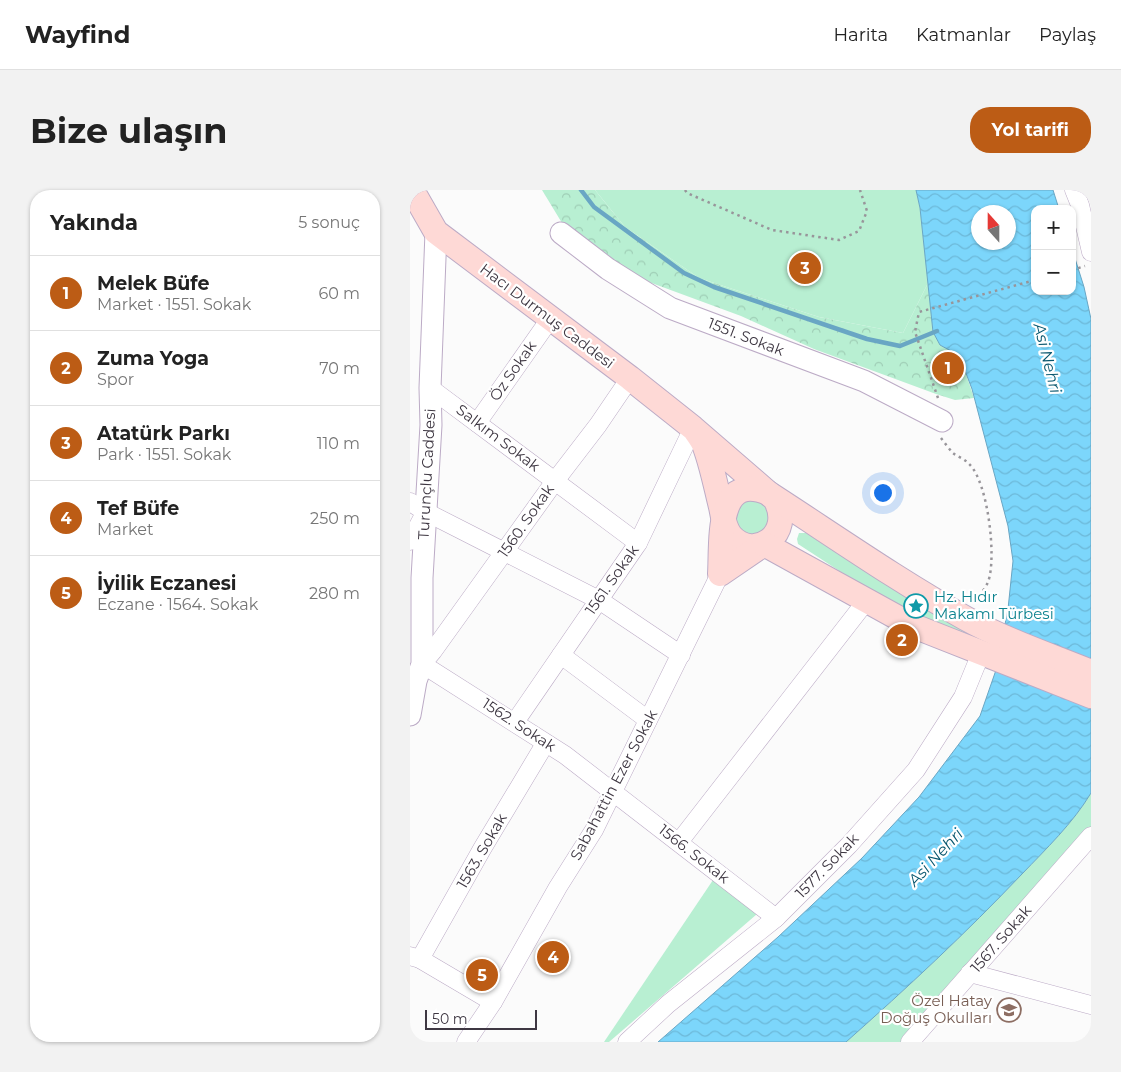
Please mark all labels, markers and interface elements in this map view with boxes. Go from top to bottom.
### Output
text: Wayfind [25,20,130,49]
text: Harita [833,24,888,46]
text: Katmanlar [916,24,1011,46]
text: Paylaş [1039,24,1096,46]
button: Yol tarifi [970,107,1091,153]
text: Bize ulaşın [30,109,228,152]
north arrow [971,205,1016,250]
map controls [1031,205,1076,295]
button: + [1031,205,1076,250]
text: Yakında [50,210,138,235]
text: 5 sonuç [298,213,360,232]
pin: 3 [789,249,821,287]
button: − [1031,250,1076,295]
street label: Hacı Durmuş Caddesi [476,259,618,372]
text: Melek Büfe [97,272,209,295]
text: 1 [63,284,69,303]
text: 60 m [318,284,360,303]
text: Market · 1551. Sokak [97,295,251,314]
street label: 1551. Sokak [705,313,787,360]
water label: Asi Nehri [1029,320,1066,396]
street label: Öz Sokak [485,337,540,405]
text: Zuma Yoga [97,347,209,370]
pin: 1 [932,349,964,387]
text: 2 [61,359,71,378]
text: 70 m [319,359,360,378]
text: Spor [97,370,134,389]
street label: Salkım Sokak [453,400,544,475]
street label: Turunçlu Caddesi [414,408,439,540]
text: Atatürk Parkı [97,422,230,445]
text: 3 [61,434,71,453]
text: 110 m [317,434,360,453]
text: Park · 1551. Sokak [97,445,231,464]
street label: 1560. Sokak [493,480,558,561]
your location [870,480,896,506]
text: Tef Büfe [97,497,179,520]
text: 4 [60,509,72,528]
text: 250 m [310,509,360,528]
text: Market [97,520,153,539]
street label: 1561. Sokak [581,541,643,618]
text: İyilik Eczanesi [97,572,236,595]
text: 5 [61,584,71,603]
text: 280 m [309,584,360,603]
place label: Hz. Hıdır Makamı Türbesi [934,587,1054,623]
place icon: Hz. Hıdır Makamı Türbesi [903,593,929,619]
text: Eczane · 1564. Sokak [97,595,258,614]
pin: 2 [886,621,918,659]
street label: 1562. Sokak [479,694,560,755]
street label: Sabahattin Ezer Sokak [566,706,661,863]
street label: 1563. Sokak [452,810,511,892]
street label: 1566. Sokak [655,820,734,887]
water label: Asi Nehri [903,824,967,891]
street label: 1577. Sokak [791,829,862,902]
street label: 1567. Sokak [966,901,1035,976]
pin: 4 [537,938,569,976]
pin: 5 [466,956,498,994]
place label: Özel Hatay Doğuş Okulları [880,991,993,1027]
school or university icon: Özel Hatay Doğuş Okulları [996,997,1022,1023]
scale bar [425,1007,538,1030]
text: 50 m [432,1010,468,1028]

